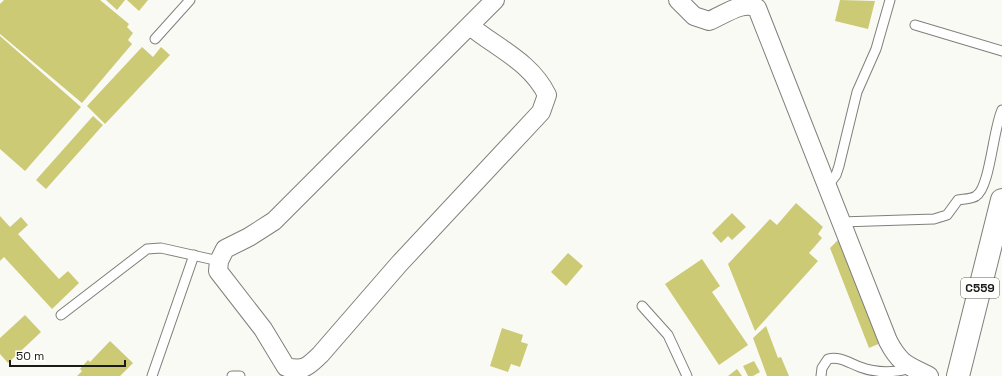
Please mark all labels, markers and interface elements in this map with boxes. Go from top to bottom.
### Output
road number: C559 [961,278,999,298]
scale bar [10,342,125,368]
text: 50 m [16,348,44,364]

